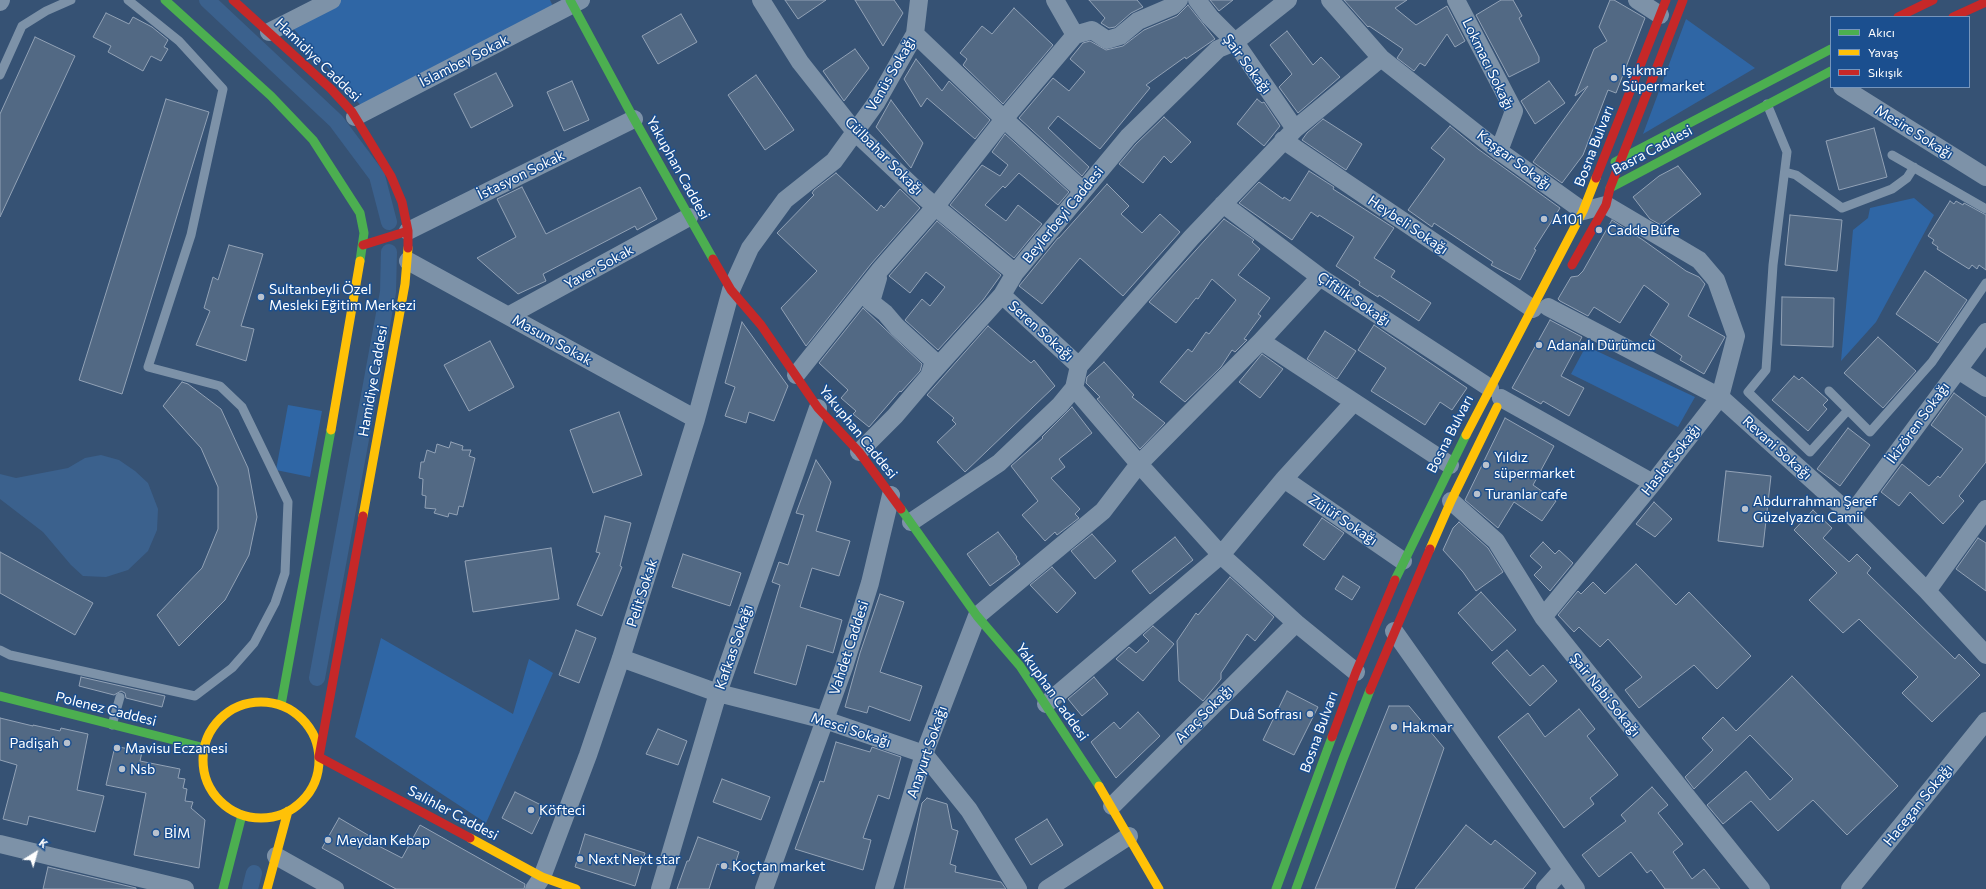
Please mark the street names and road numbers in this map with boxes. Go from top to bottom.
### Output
street label: Hamidiye Caddesi [272,15,364,105]
street label: Lokmacı Sokağı [1459,16,1517,112]
street label: İslambey Sokak [417,31,511,91]
street label: Şair Sokağı [1219,31,1275,97]
street label: Venüs Sokağı [863,34,919,114]
street label: Mesire Sokağı [1872,101,1956,163]
street label: Bosna Bulvarı [1571,103,1617,189]
street label: Gülbahar Sokağı [841,113,927,199]
street label: Yakuphan Caddesi [643,114,713,222]
street label: Basra Caddesi [1609,122,1695,178]
street label: Kaşgar Sokağı [1473,127,1555,193]
street label: İstasyon Sokak [475,147,567,203]
street label: Beylerbeyi Caddesi [1019,163,1107,267]
street label: Heybeli Sokağı [1365,192,1451,258]
street label: Yaver Sokak [561,241,637,293]
street label: Çiftlik Sokağı [1314,268,1394,330]
street label: Seren Sokağı [1005,297,1077,365]
street label: Masum Sokak [509,311,595,369]
street label: Hamidiye Caddesi [355,324,391,438]
street label: İkizören Sokağı [1883,379,1953,467]
street label: Yakuphan Caddesi [815,382,901,482]
street label: Bosna Bulvarı [1423,392,1477,476]
street label: Revani Sokağı [1739,412,1815,484]
street label: Haslet Sokağı [1638,421,1704,499]
street label: Zülüf Sokağı [1305,491,1381,549]
street label: Pelit Sokak [623,557,661,629]
street label: Vahdet Caddesi [826,599,872,697]
street label: Kafkas Sokağı [712,602,756,692]
street label: Yakuphan Caddesi [1012,640,1092,744]
street label: Şair Nabi Sokağı [1566,650,1644,740]
street label: Araç Sokağı [1172,682,1236,746]
street label: Polenez Caddesi [54,688,158,730]
street label: Bosna Bulvarı [1296,689,1342,775]
street label: Anayurt Sokağı [903,704,951,800]
street label: Mesci Sokağı [809,709,893,751]
street label: Hacegan Sokağı [1880,761,1956,849]
street label: Salihler Caddesi [405,782,501,844]

